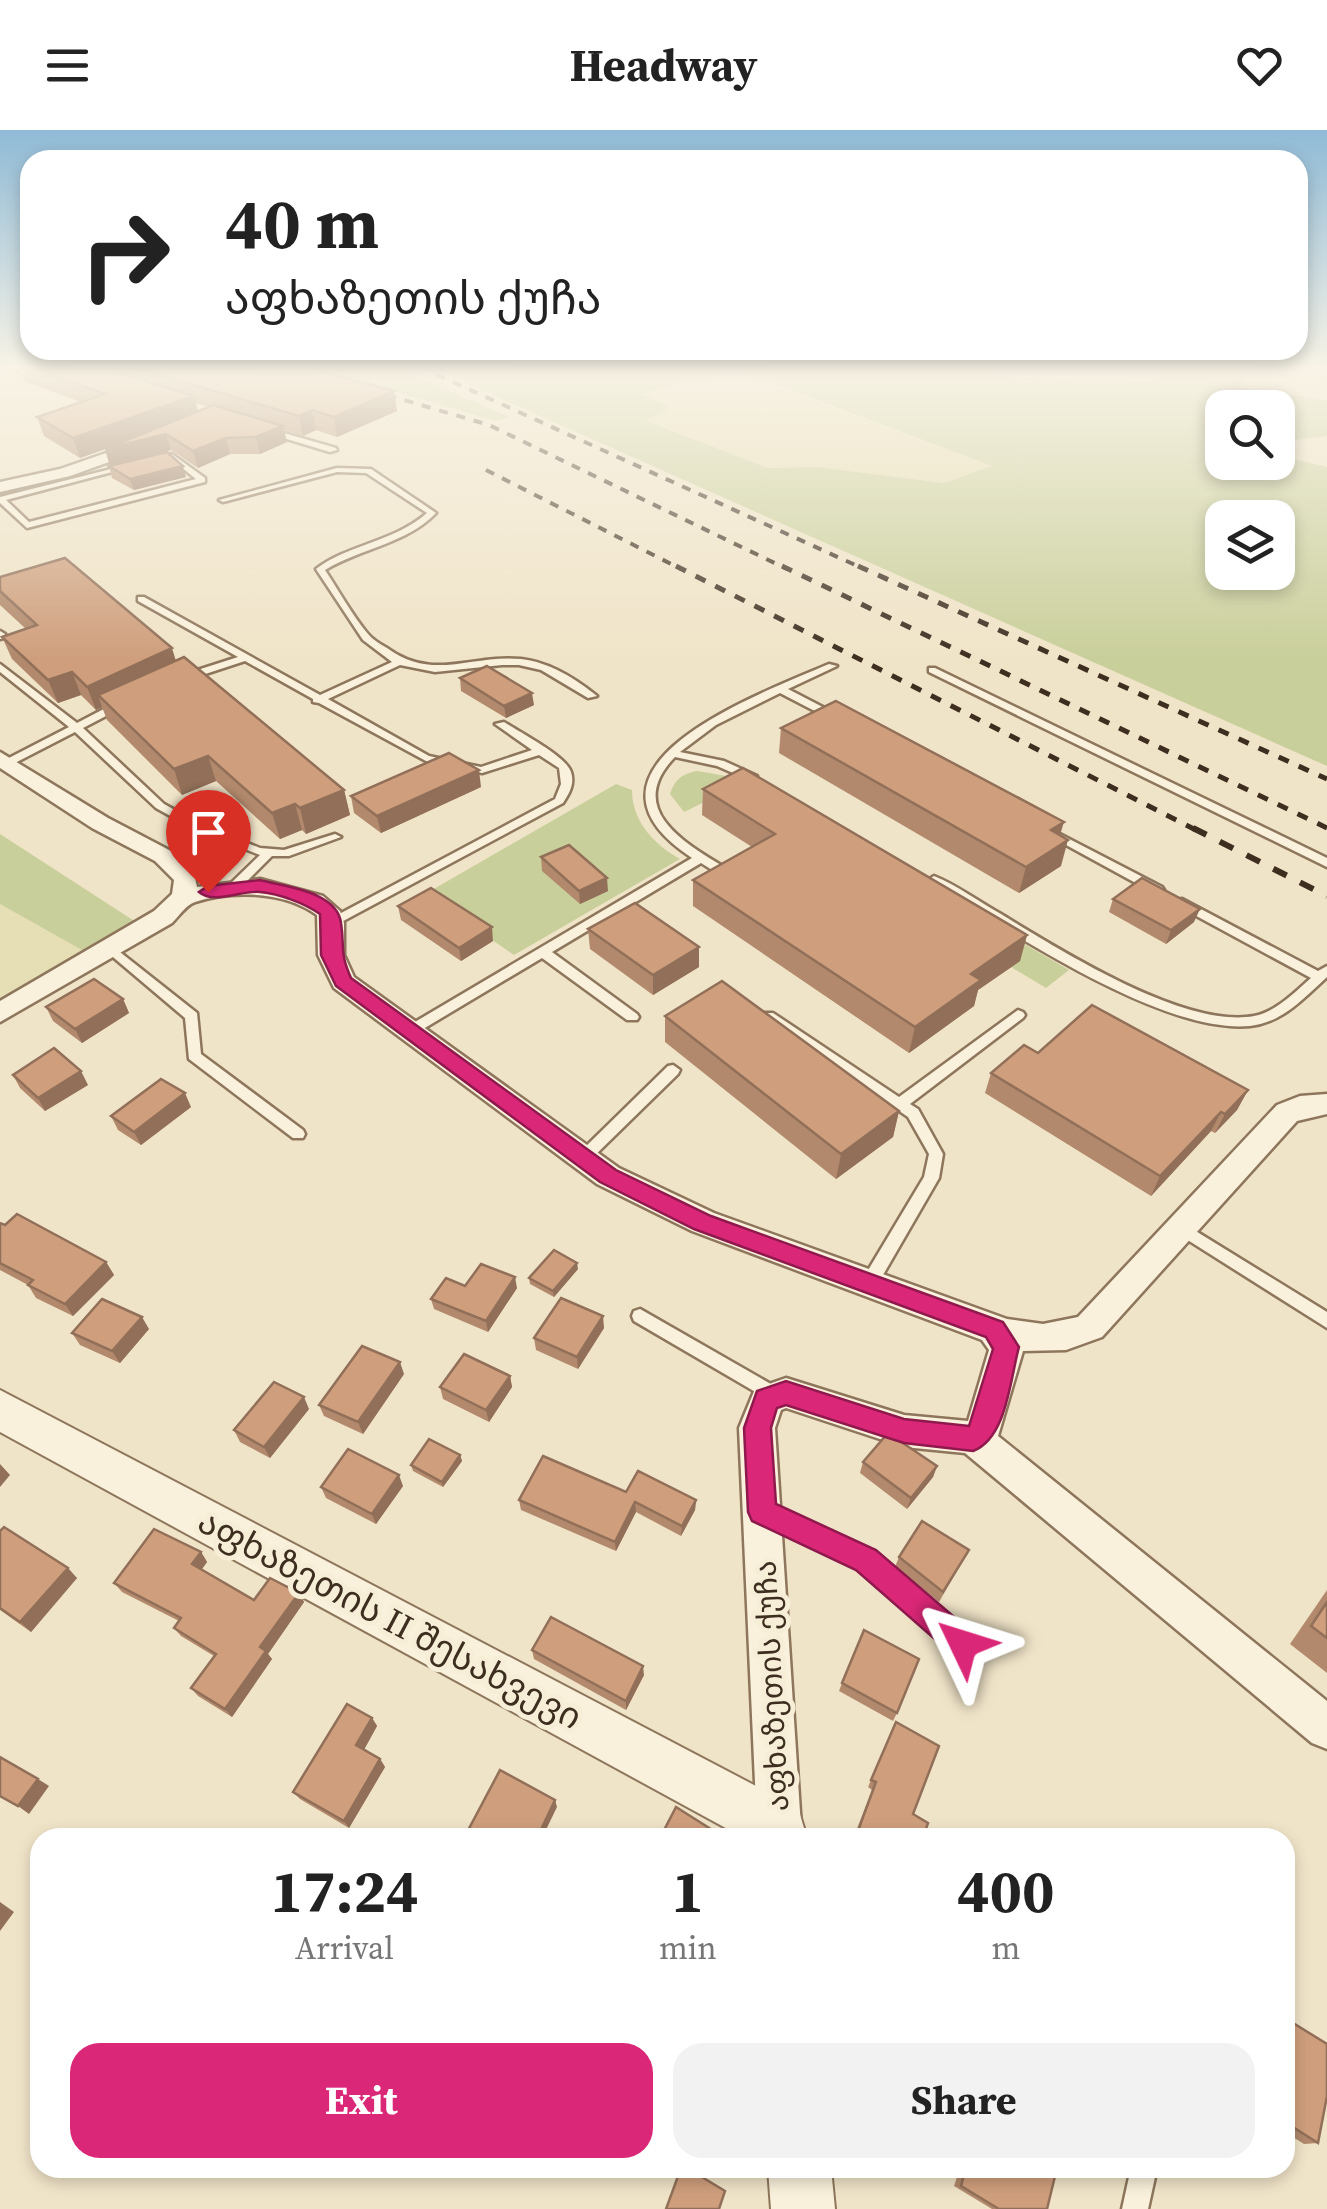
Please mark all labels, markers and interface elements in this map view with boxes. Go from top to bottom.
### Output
text: Headway [569,34,758,96]
icon: menu [40,38,95,93]
icon: heart [1232,38,1287,93]
text: 40 m [225,175,379,271]
icon: right [60,190,190,320]
text: აფხაზეთის ქუჩა [225,267,602,329]
map controls [1205,390,1295,590]
button: search [1205,390,1295,480]
button: layers [1205,500,1295,590]
pin [166,790,251,893]
icon: arrive [181,805,236,860]
street label: აფხაზეთის II შესახვევი [190,1497,590,1741]
street label: აფხაზეთის ქუჩა [744,1560,799,1812]
position arrow [911,1592,1015,1696]
text: 17:24 [270,1850,418,1932]
text: 1 [671,1850,704,1932]
text: 400 [957,1850,1055,1932]
text: Arrival [295,1926,394,1970]
text: min [659,1926,717,1970]
text: m [991,1926,1020,1970]
button: Exit [70,2043,653,2158]
button: Share [673,2043,1255,2158]

